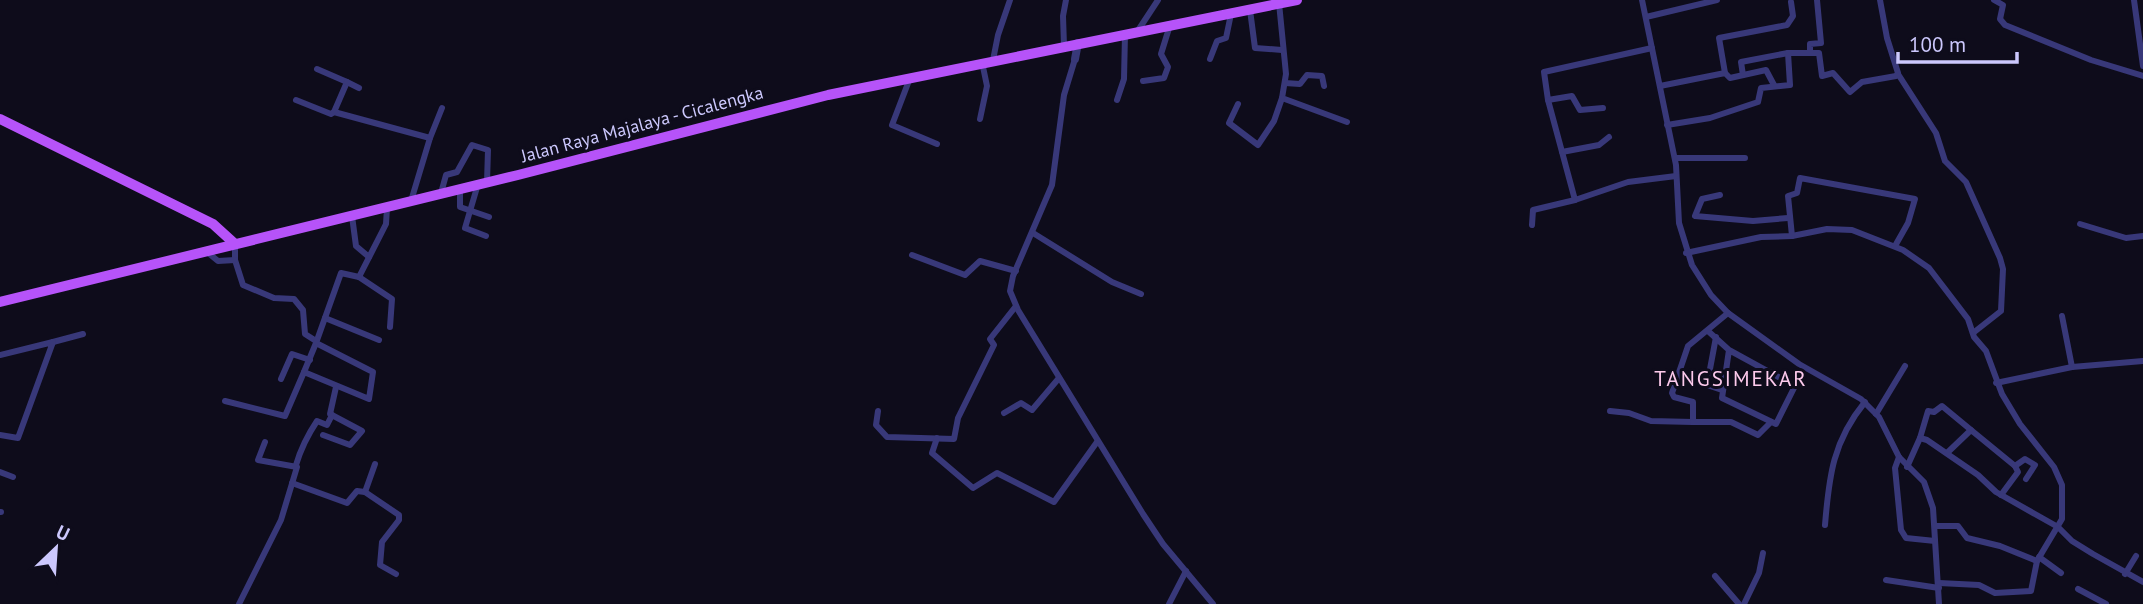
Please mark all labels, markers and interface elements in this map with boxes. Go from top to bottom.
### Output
scale bar [1898,21,2017,65]
text: 100 m [1909,31,1966,58]
street label: Jalan Raya Majalaya - Cicalengka [517,81,766,168]
district label: TANGSIMEKAR [1654,365,1808,392]
north arrow [21,513,91,583]
text: U [53,519,74,546]

